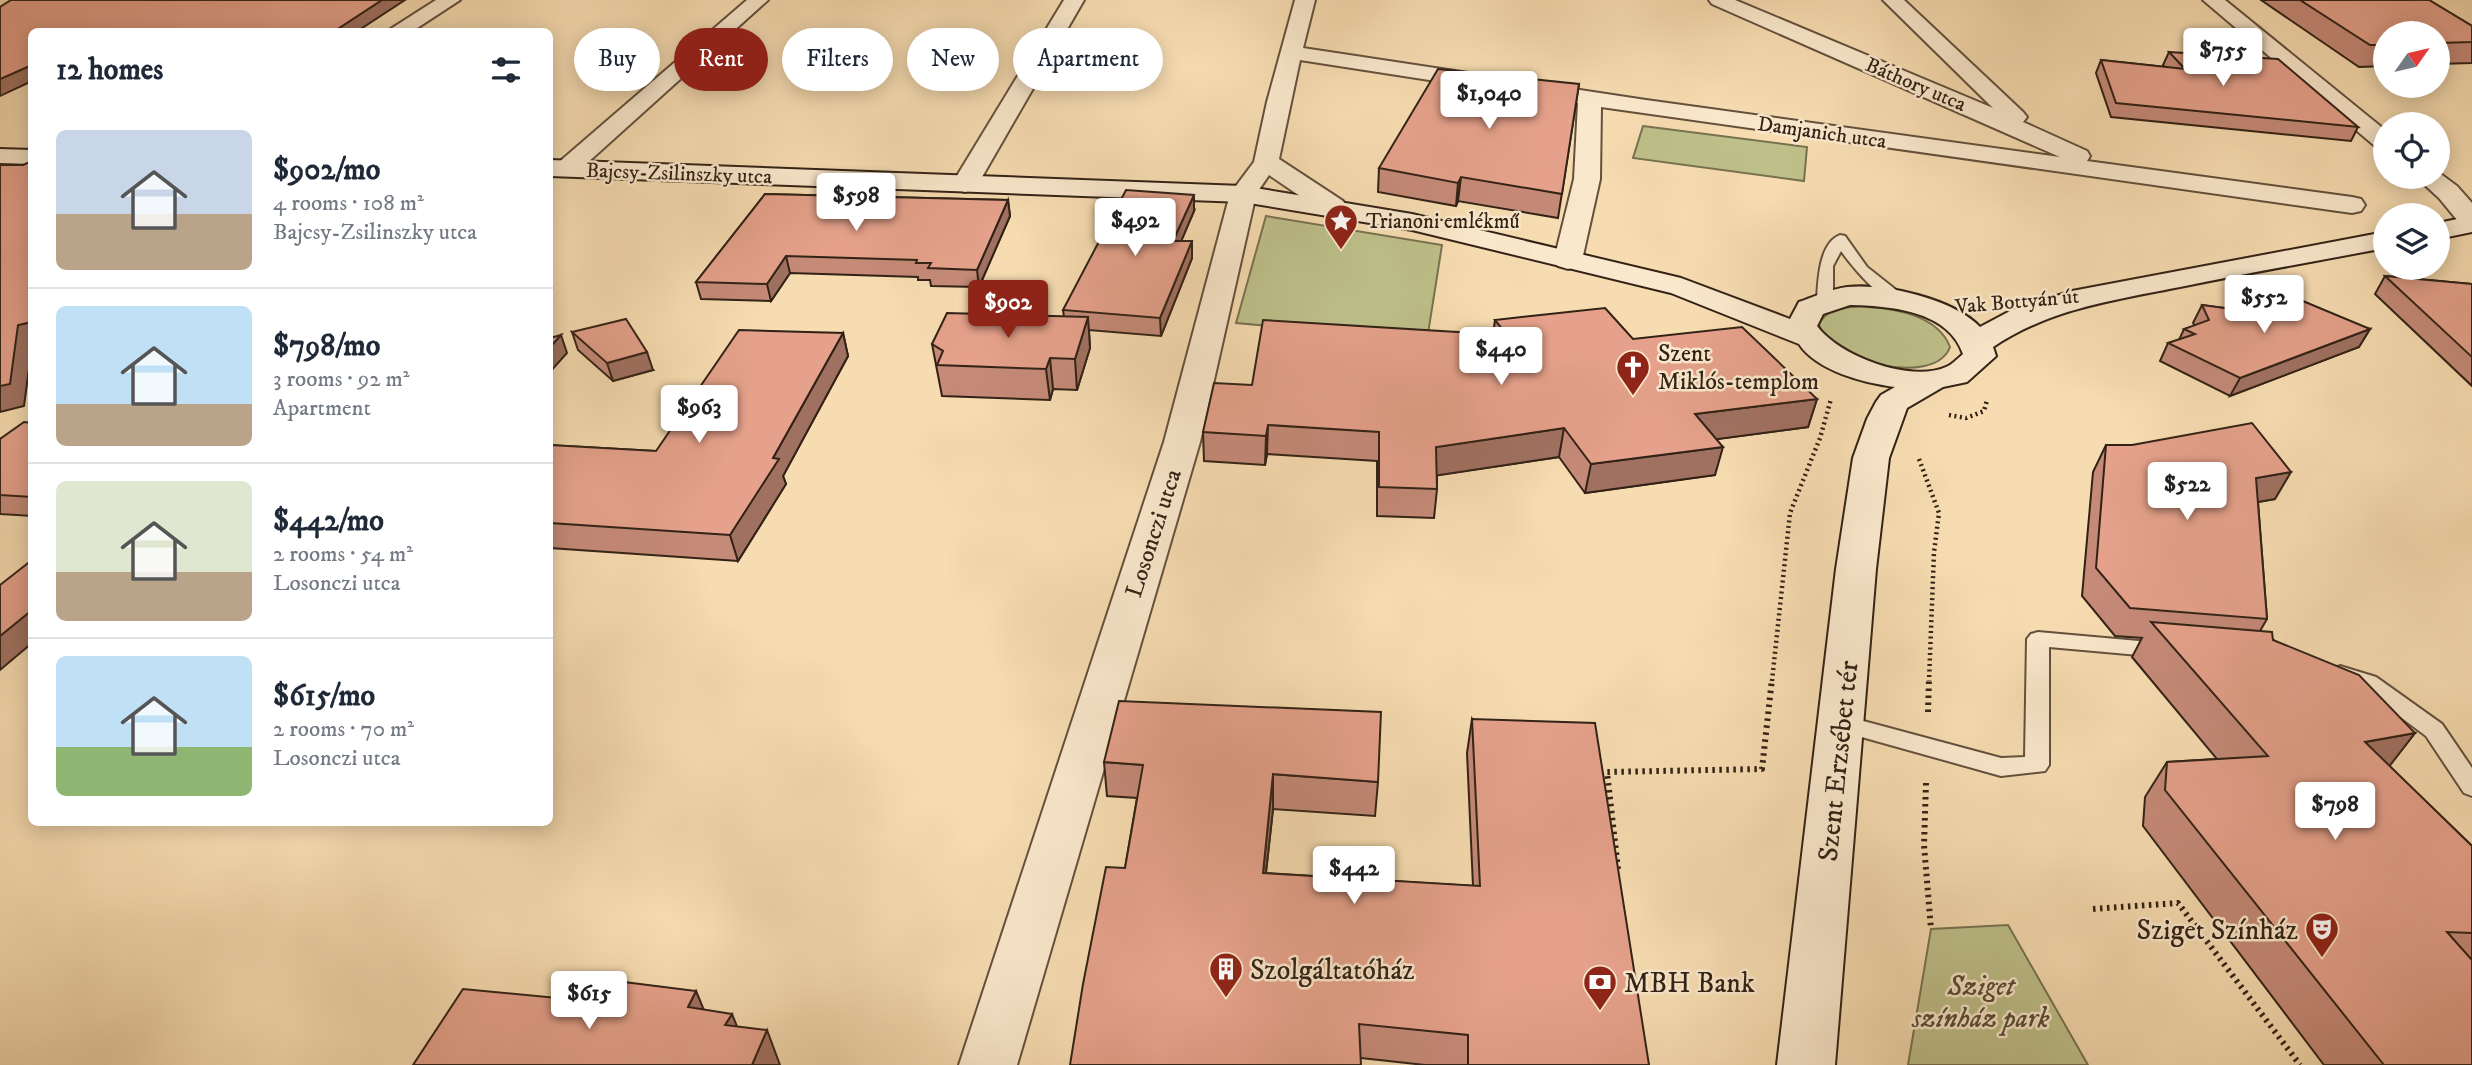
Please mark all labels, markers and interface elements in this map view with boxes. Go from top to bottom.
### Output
north arrow [2373,21,2450,98]
map controls [2373,21,2450,280]
chip: Buy [574,28,660,91]
chip: Rent [674,28,768,91]
chip: Filters [782,28,893,91]
chip: New [907,28,999,91]
chip: Apartment [1013,28,1163,91]
pin: $755 [2182,28,2264,88]
text: $755 [2199,36,2247,65]
icon: filters [487,51,525,89]
text: 12 homes [56,52,163,89]
street label: Báthory utca [1861,52,1970,118]
pin: $1,040 [1432,72,1546,131]
text: $1,040 [1456,79,1522,108]
street label: Damjanich utca [1756,111,1888,155]
button: locate [2373,112,2450,189]
text: $902/mo [273,152,380,189]
icon: home [112,158,196,242]
street label: Bajcsy-Zsilinszky utca [585,158,773,190]
pin: $598 [815,174,897,233]
text: $598 [833,181,879,210]
text: 4 rooms · 108 m² [273,189,424,218]
pin: $492 [1094,198,1176,258]
place icon: Trianoni emlékmű [1322,202,1360,251]
button: layers [2373,203,2450,280]
text: $492 [1111,206,1159,235]
place label: Trianoni emlékmű [1366,209,1520,235]
text: Bajcsy-Zsilinszky utca [273,218,477,247]
pin: $552 [2223,276,2305,335]
pin: $902 [967,280,1049,340]
text: $552 [2241,283,2287,312]
street label: Vak Bottyán út [1953,284,2080,320]
text: $902 [984,288,1032,317]
text: $798/mo [273,328,380,365]
pin: $440 [1460,328,1542,387]
icon: home [112,334,196,418]
text: $440 [1475,335,1527,364]
place label: Szent Miklós-templom [1658,339,1819,397]
church icon: Szent Miklós-templom [1614,348,1652,397]
text: 3 rooms · 92 m² [273,365,410,394]
pin: $963 [658,386,740,445]
text: $963 [677,393,721,422]
text: Apartment [273,394,371,423]
pin: $522 [2146,462,2228,522]
street label: Losonczi utca [1119,465,1189,601]
text: $522 [2164,470,2210,499]
text: $442/mo [273,503,384,540]
icon: home [112,509,196,593]
text: 2 rooms · 54 m² [273,540,413,569]
text: Losonczi utca [273,569,400,598]
street label: Szent Erzsébet tér [1811,658,1866,863]
text: $615/mo [273,678,375,715]
icon: home [112,684,196,768]
text: 2 rooms · 70 m² [273,715,414,744]
text: Losonczi utca [273,744,400,773]
pin: $798 [2294,782,2376,842]
text: $798 [2311,790,2359,819]
pin: $442 [1313,846,1395,906]
text: $442 [1329,854,1379,883]
theatre icon: Sziget Színház [2303,910,2341,959]
place label: Sziget Színház [2137,913,2298,948]
building icon: Szolgáltatóház [1207,950,1245,999]
place label: Szolgáltatóház [1250,953,1415,988]
bank icon: MBH Bank [1581,963,1619,1012]
place label: MBH Bank [1624,966,1755,1001]
park label: Sziget színház park [1911,969,2050,1036]
pin: $615 [548,972,630,1031]
text: $615 [567,979,611,1008]

